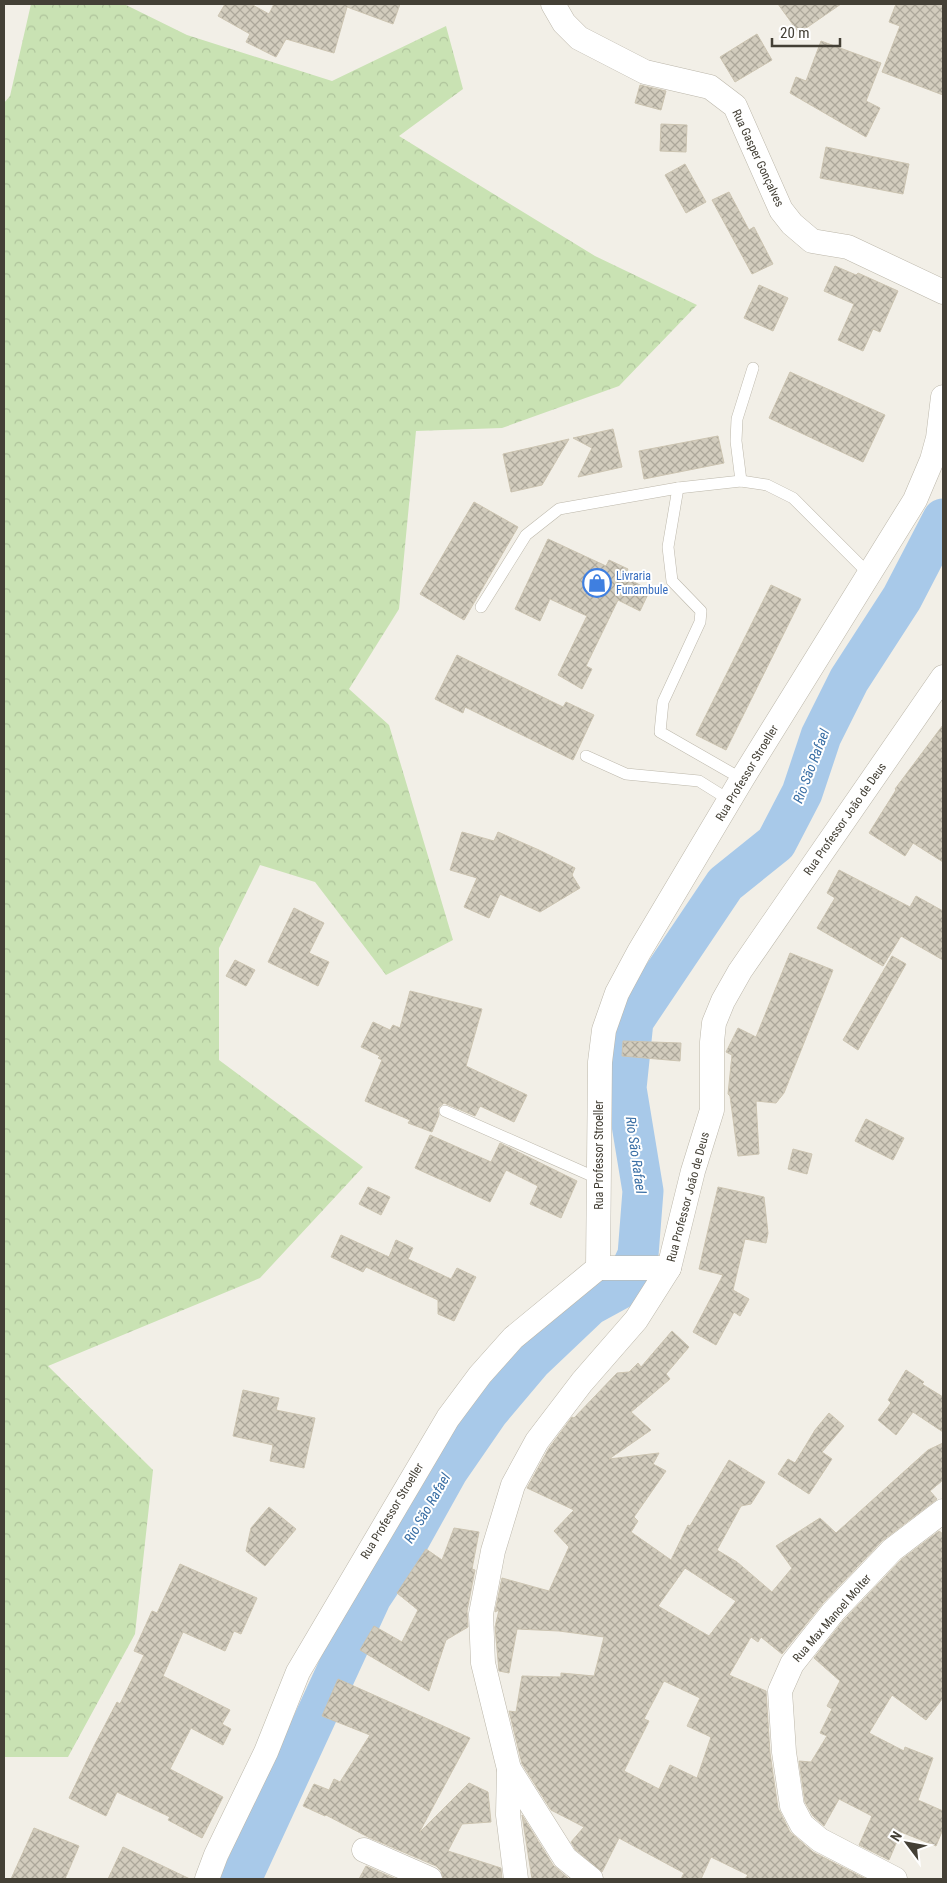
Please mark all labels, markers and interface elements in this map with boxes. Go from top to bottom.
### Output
scale bar [772,15,840,47]
text: 20 m [780,24,810,42]
street label: Rua Gasper Gonçalves [729,107,787,209]
shop icon: Livraria Funambule [582,568,612,598]
place label: Livraria Funambule [616,569,669,597]
street label: Rua Professor Stroeller [713,722,781,823]
water label: Rio São Rafael [790,726,833,805]
street label: Rua Professor João de Deus [801,760,889,878]
street label: Rua Professor Stroeller [592,1100,606,1210]
water label: Rio São Rafael [623,1115,649,1196]
street label: Rua Professor João de Deus [664,1130,712,1264]
street label: Rua Professor Stroeller [358,1460,426,1561]
water label: Rio São Rafael [401,1470,454,1546]
street label: Rua Max Manoel Molter [790,1571,874,1665]
north arrow [882,1818,932,1868]
text: N [887,1828,905,1844]

